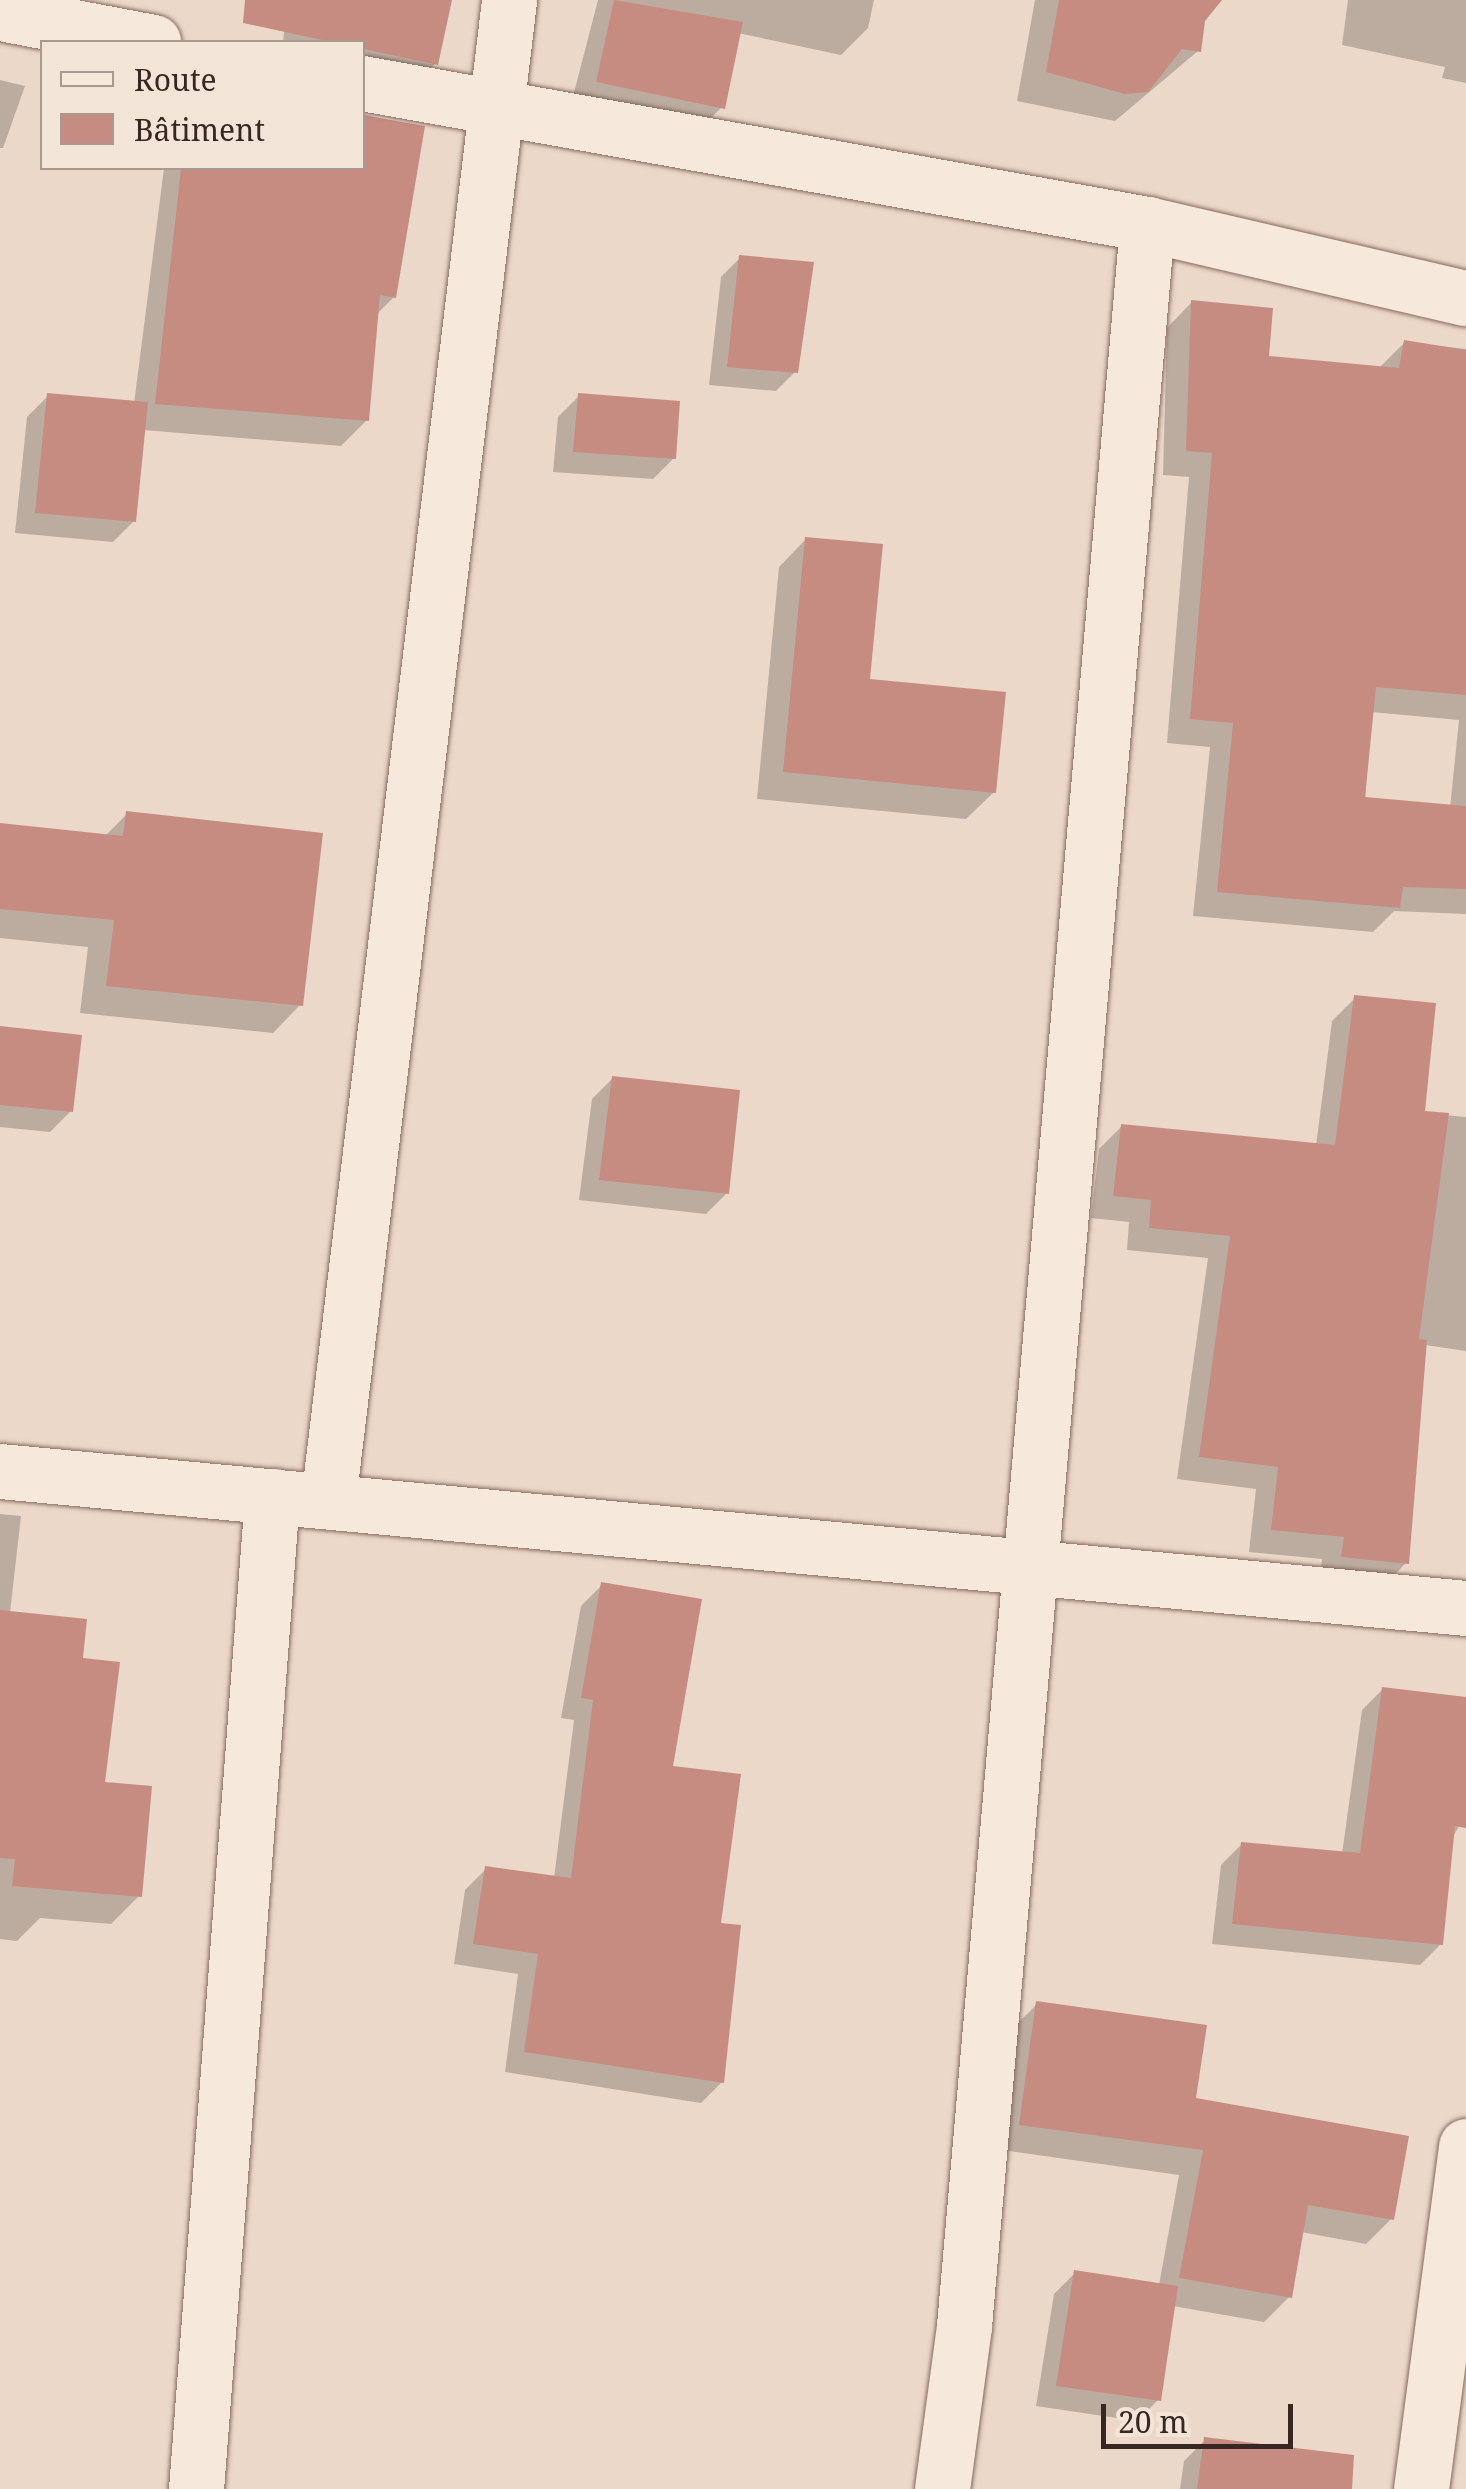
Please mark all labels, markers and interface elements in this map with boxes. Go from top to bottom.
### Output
legend [40,40,365,170]
text: Route [134,59,217,100]
text: Bâtiment [134,109,265,150]
scale bar [1106,2384,1298,2446]
text: 20 m [1118,2401,1188,2442]

